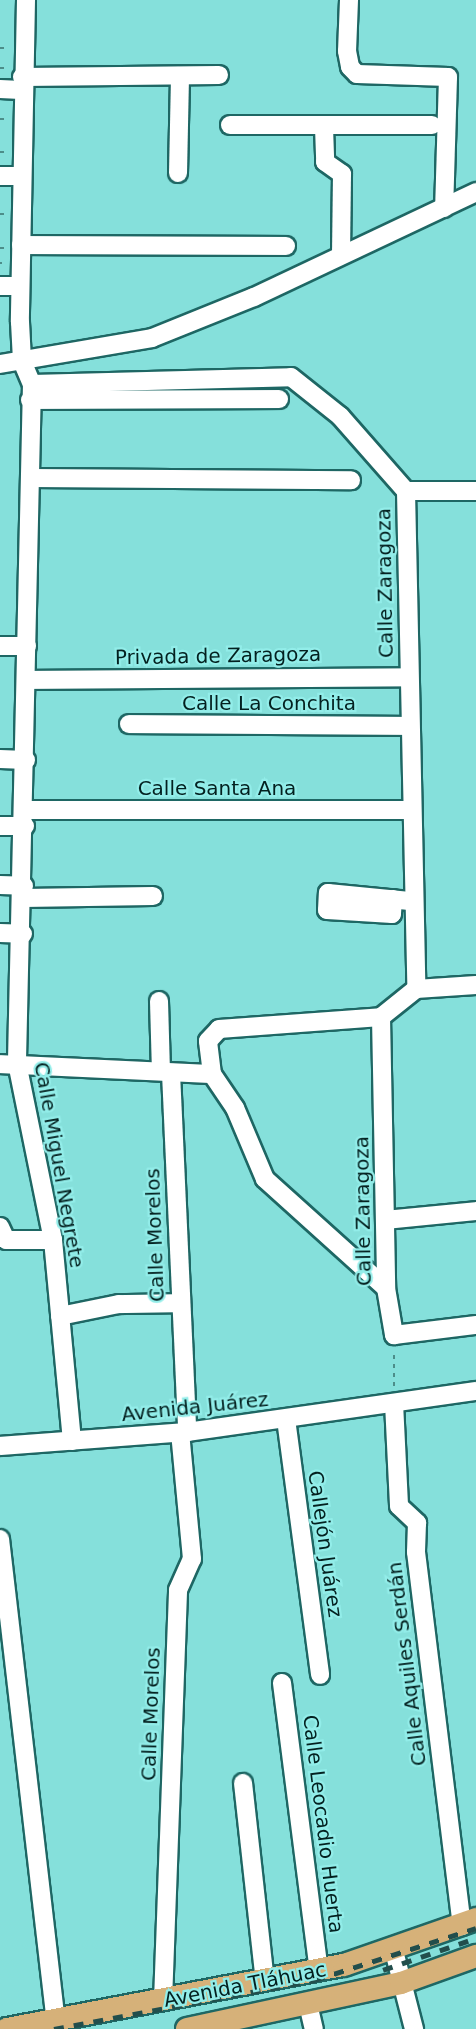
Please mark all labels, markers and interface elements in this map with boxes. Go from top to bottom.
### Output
street label: Calle Zaragoza [372,508,398,658]
street label: Privada de Zaragoza [115,642,321,670]
street label: Calle La Conchita [182,691,356,715]
street label: Calle Santa Ana [138,776,296,800]
street label: Calle Miguel Negrete [29,1060,89,1270]
street label: Calle Zaragoza [350,1136,376,1286]
street label: Calle Morelos [141,1168,169,1302]
street label: Avenida Juárez [120,1387,270,1427]
street label: Callejón Juárez [303,1469,347,1619]
street label: Calle Aquiles Serdán [383,1561,431,1767]
street label: Calle Morelos [137,1647,165,1781]
street label: Calle Leocadio Huerta [298,1713,348,1935]
street label: Avenida Tláhuac [162,1957,328,2013]

